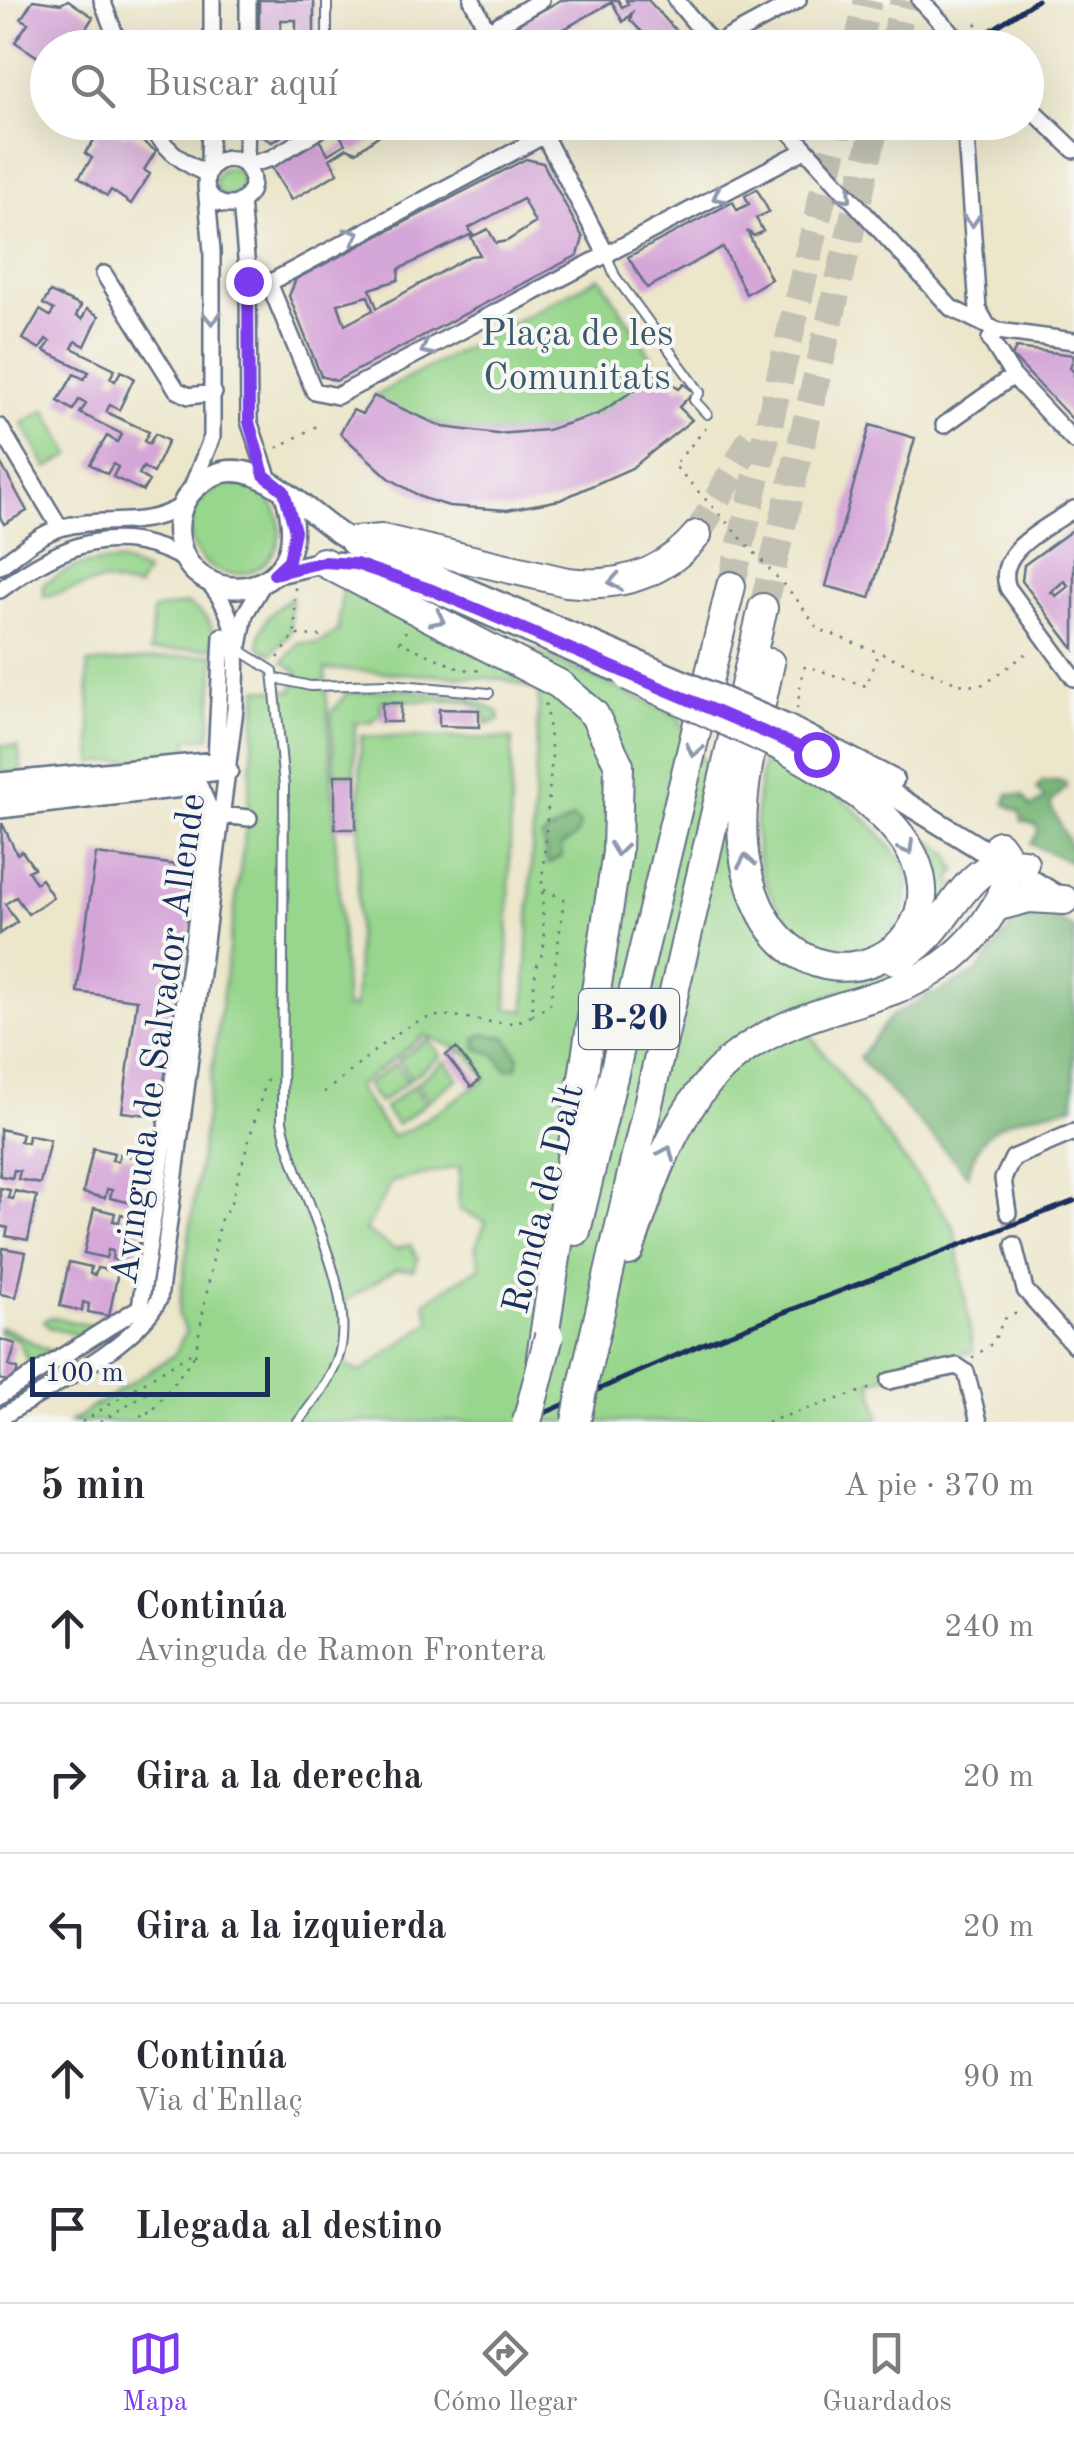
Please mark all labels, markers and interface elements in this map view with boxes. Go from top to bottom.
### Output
search box [30,30,1044,140]
icon: search [65,58,120,113]
text: Buscar aquí [145,66,338,104]
one-way arrow [711,184,730,203]
one-way arrow [834,184,852,203]
one-way arrow [961,212,982,228]
one-way arrow [343,227,361,247]
route end [226,259,272,305]
one-way arrow [202,310,223,326]
park label: Plaça de les Comunitats [480,316,674,398]
one-way arrow [420,337,438,356]
one-way arrow [607,571,623,592]
one-way arrow [428,607,446,627]
route start [794,732,840,778]
one-way arrow [685,741,706,758]
street label: Avinguda de Salvador Allende [107,791,213,1287]
one-way arrow [894,837,914,855]
one-way arrow [608,841,629,857]
one-way arrow [736,853,757,869]
road number: B-20 [579,989,679,1049]
street label: Ronda de Dalt [498,1080,592,1318]
one-way arrow [655,1145,675,1163]
scale bar [30,1352,270,1396]
text: 100 m [45,1360,124,1388]
text: 5 min [40,1466,146,1508]
text: A pie · 370 m [844,1471,1034,1503]
text: Continúa [135,1589,287,1627]
icon: ahead [40,1601,95,1656]
text: 240 m [944,1612,1034,1644]
text: Avinguda de Ramon Frontera [135,1636,546,1668]
icon: right [40,1751,95,1806]
text: Gira a la derecha [135,1759,423,1797]
text: 20 m [963,1762,1034,1794]
icon: left [40,1901,95,1956]
text: Gira a la izquierda [135,1909,447,1947]
text: 20 m [963,1912,1034,1944]
text: Continúa [135,2039,287,2077]
icon: ahead [40,2051,95,2106]
text: 90 m [963,2062,1034,2094]
text: Via d'Enllaç [135,2086,303,2118]
icon: arrive [40,2201,95,2256]
text: Llegada al destino [135,2209,443,2247]
tab: Mapa [122,2326,188,2421]
tab: Cómo llegar [433,2326,578,2421]
tab: Guardados [822,2326,952,2421]

